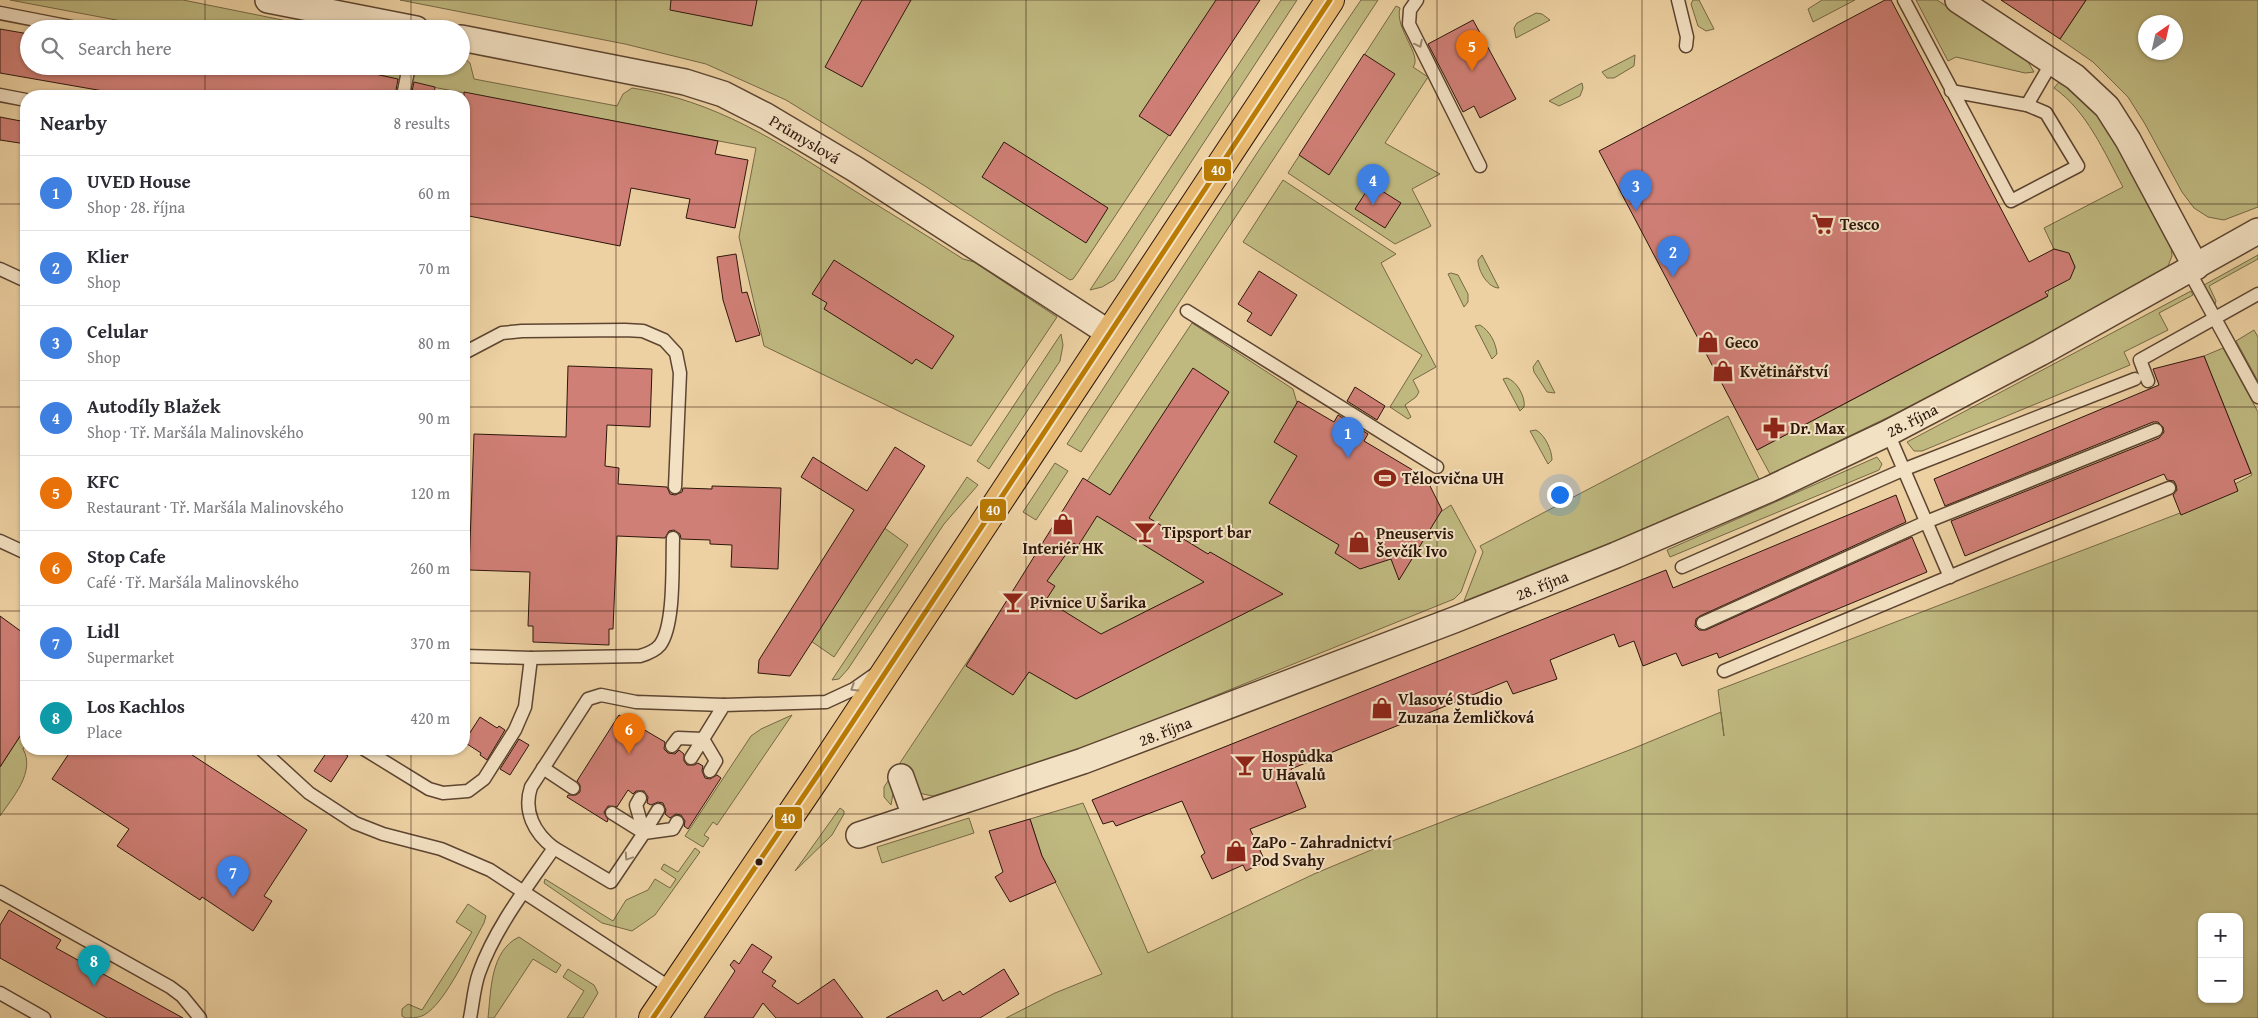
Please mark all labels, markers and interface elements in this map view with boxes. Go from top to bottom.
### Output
north arrow [2138,15,2183,60]
search box [20,20,470,75]
pin: 5 [1456,30,1488,71]
icon: search [38,34,66,62]
text: Search here [78,34,172,62]
one-way arrow [1413,39,1423,48]
text: Nearby [40,107,107,138]
street label: Průmyslová [765,108,845,170]
text: 8 results [393,111,450,135]
line badge: 40 [1203,158,1232,182]
text: 40 [1211,160,1225,180]
pin: 4 [1357,164,1389,205]
text: UVED House [87,167,191,195]
pin: 3 [1620,170,1652,211]
text: 1 [52,181,60,205]
text: 60 m [418,181,450,205]
text: Shop · 28. října [87,195,185,219]
supermarket icon: Tesco [1810,211,1836,237]
place label: Tesco [1840,212,1880,236]
pin: 2 [1657,236,1689,277]
text: Klier [87,242,129,270]
text: 2 [52,256,60,280]
text: 70 m [418,256,450,280]
text: Shop [87,270,121,294]
text: Celular [87,317,148,345]
shop icon: Geco [1695,329,1721,355]
place label: Geco [1725,330,1759,354]
text: 3 [52,331,60,355]
text: 80 m [418,331,450,355]
text: Shop [87,345,121,369]
shop icon: Květinářství [1710,358,1736,384]
place label: Květinářství [1740,359,1829,383]
text: Autodíly Blažek [87,392,221,420]
street label: 28. října [1882,397,1942,443]
text: 4 [52,406,60,430]
text: 90 m [418,406,450,430]
pharmacy icon: Dr. Max [1761,415,1787,441]
place label: Dr. Max [1790,416,1846,440]
pin: 1 [1332,417,1364,458]
text: Shop · Tř. Maršála Malinovského [87,420,304,444]
sports icon: Tělocvična UH [1372,465,1398,491]
place label: Tělocvična UH [1402,466,1504,490]
text: KFC [87,467,120,495]
text: 5 [52,481,60,505]
text: 120 m [410,481,450,505]
your location [1547,482,1573,508]
text: Restaurant · Tř. Maršála Malinovského [87,495,344,519]
line badge: 40 [979,498,1007,522]
text: 40 [986,500,1000,520]
shop icon: Interiér HK [1050,511,1076,537]
bar icon: Tipsport bar [1132,519,1158,545]
place label: Tipsport bar [1162,520,1252,544]
place label: Pneuservis Ševčík Ivo [1376,521,1454,563]
shop icon: Pneuservis Ševčík Ivo [1346,529,1372,555]
place label: Interiér HK [1023,536,1104,560]
text: Stop Cafe [87,542,166,570]
text: 6 [52,556,60,580]
text: 260 m [410,556,450,580]
street label: 28. října [1512,563,1572,606]
text: Café · Tř. Maršála Malinovského [87,570,299,594]
bar icon: Pivnice U Šarika [1000,589,1026,615]
place label: Pivnice U Šarika [1030,590,1147,614]
text: Lidl [87,617,120,645]
text: 7 [52,631,60,655]
text: 370 m [410,631,450,655]
text: Supermarket [87,645,174,669]
one-way arrow [851,682,860,692]
place label: Vlasové Studio Zuzana Žemličková [1398,687,1535,729]
text: Los Kachlos [87,692,185,720]
shop icon: Vlasové Studio Zuzana Žemličková [1369,695,1395,721]
text: 8 [52,706,60,730]
text: 420 m [410,706,450,730]
street label: 28. října [1135,710,1195,752]
pin: 6 [613,713,645,754]
text: Place [87,720,122,744]
place label: Hospůdka U Havalů [1262,744,1334,786]
bar icon: Hospůdka U Havalů [1232,752,1258,778]
line badge: 40 [774,806,803,830]
text: 40 [781,808,795,828]
place label: ZaPo - Zahradnictví Pod Svahy [1252,830,1393,872]
shop icon: ZaPo - Zahradnictví Pod Svahy [1223,838,1249,864]
one-way arrow [625,851,634,861]
pin: 7 [217,856,249,897]
unlabelled marker [754,857,764,867]
map controls [2198,913,2243,1003]
button: + [2198,913,2243,958]
pin: 8 [78,945,110,986]
button: − [2198,958,2243,1003]

